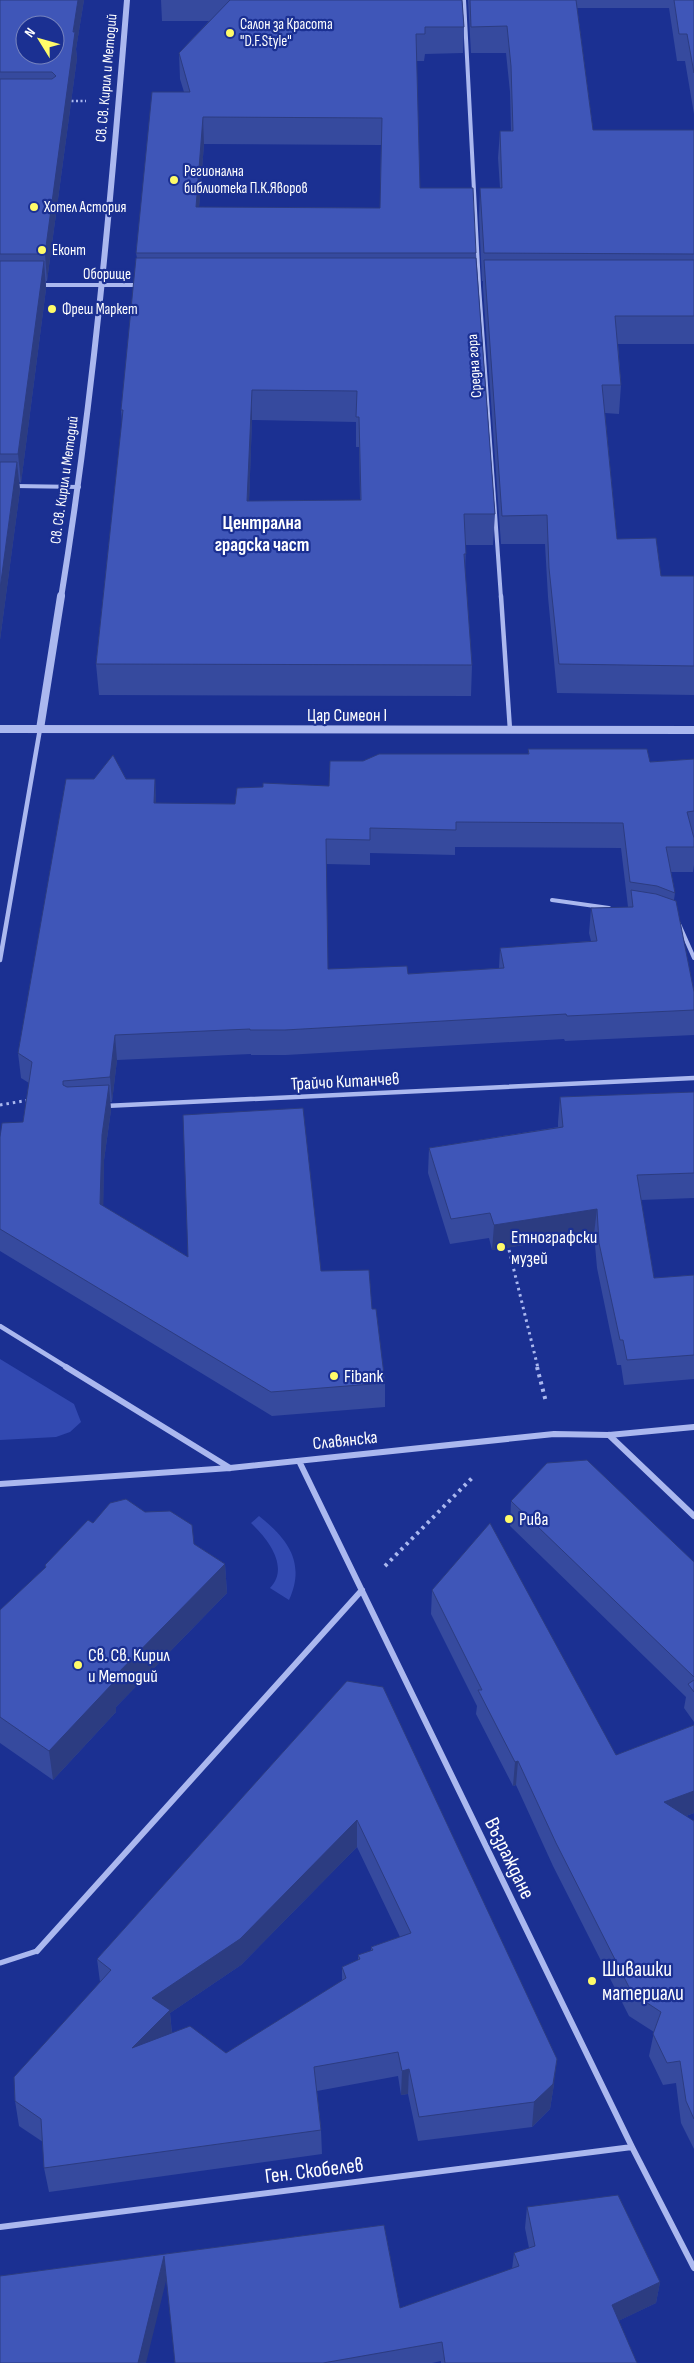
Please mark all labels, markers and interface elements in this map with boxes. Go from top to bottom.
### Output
street label: Св. Св. Кирил и Методий [91,13,122,143]
north arrow [15,15,65,65]
place label: Салон за Красота "D.F.Style" [240,15,333,51]
text: N [21,24,39,41]
marker: Салон за Красота "D.F.Style" [224,27,236,39]
place label: Регионална библиотека П.К.Яворов [184,162,308,198]
marker: Регионална библиотека П.К.Яворов [168,174,180,186]
place label: Хотел Астория [43,198,126,217]
marker: Хотел Астория [28,201,40,213]
place label: Еконт [52,241,86,260]
marker: Еконт [36,244,48,256]
street label: Оборище [83,265,131,284]
place label: Фреш Маркет [62,300,138,319]
marker: Фреш Маркет [46,303,58,315]
street label: Средна гора [463,333,486,398]
street label: Св. Св. Кирил и Методий [46,415,83,545]
district label: Централна градска част [215,512,309,557]
street label: Цар Симеон I [307,705,387,726]
street label: Трайчо Китанчев [290,1068,400,1095]
place label: Етнографски музей [511,1227,597,1269]
marker: Етнографски музей [495,1241,507,1253]
place label: Fibank [344,1366,384,1387]
marker: Fibank [328,1370,340,1382]
street label: Славянска [312,1427,379,1454]
place label: Рива [519,1509,549,1530]
marker: Рива [503,1513,515,1525]
place label: Св. Св. Кирил и Методий [88,1645,171,1687]
marker: Св. Св. Кирил и Методий [72,1659,84,1671]
street label: Възраждане [479,1813,540,1903]
place label: Шивашки материали [602,1957,684,2006]
marker: Шивашки материали [586,1975,598,1987]
street label: Ген. Скобелев [263,2152,365,2189]

